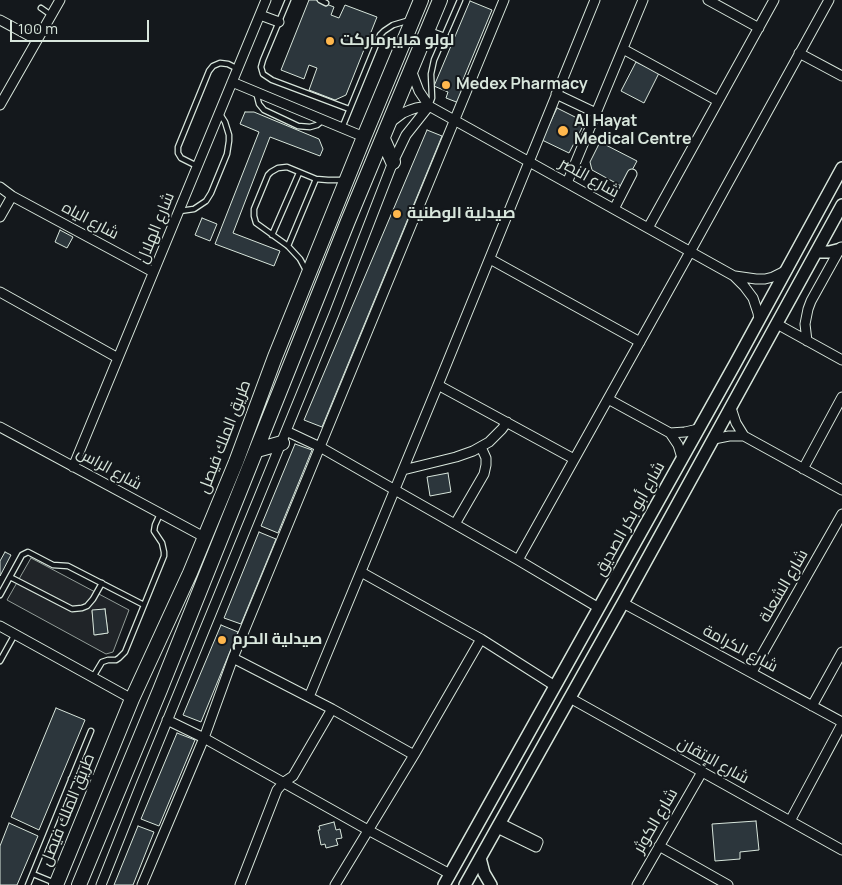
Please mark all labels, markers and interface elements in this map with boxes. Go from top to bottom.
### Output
scale bar [12,10,151,42]
text: 100 m [18,18,58,39]
place label: لولو هايبرماركت [340,31,454,51]
marker: لولو هايبرماركت [324,35,336,47]
place label: Medex Pharmacy [456,75,588,95]
marker: Medex Pharmacy [440,79,452,91]
place label: Al Hayat Medical Centre [574,112,692,150]
marker: Al Hayat Medical Centre [556,124,570,138]
street label: شارع النصر [556,154,622,202]
street label: شارع الهلال [133,190,179,266]
street label: شارع الياه [58,198,122,244]
place label: صيدلية الوطنية [407,204,516,224]
marker: صيدلية الوطنية [391,208,403,220]
street label: طريق الملك فيصل [195,378,255,496]
street label: شارع الراس [73,443,145,495]
street label: شارع أبو بكر الصديق [591,459,669,579]
street label: شارع الشعلة [755,546,813,626]
street label: شارع الكرامة [699,621,781,677]
place label: صيدلية الحرم [232,630,322,650]
marker: صيدلية الحرم [216,634,228,646]
street label: شارع الإتقان [674,734,752,788]
street label: طريق الملك فيصل [37,751,99,869]
street label: شارع الكوثر [630,785,682,857]

